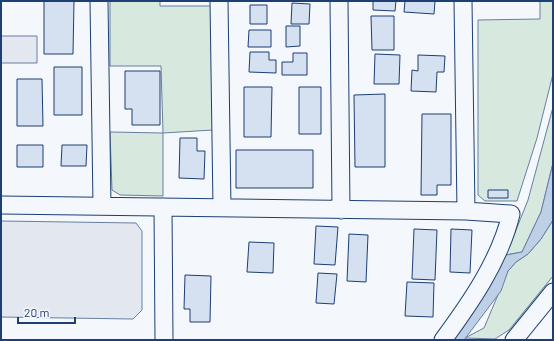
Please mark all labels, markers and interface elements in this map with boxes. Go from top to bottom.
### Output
scale bar [18,299,75,325]
text: 20 m [24,305,50,319]

